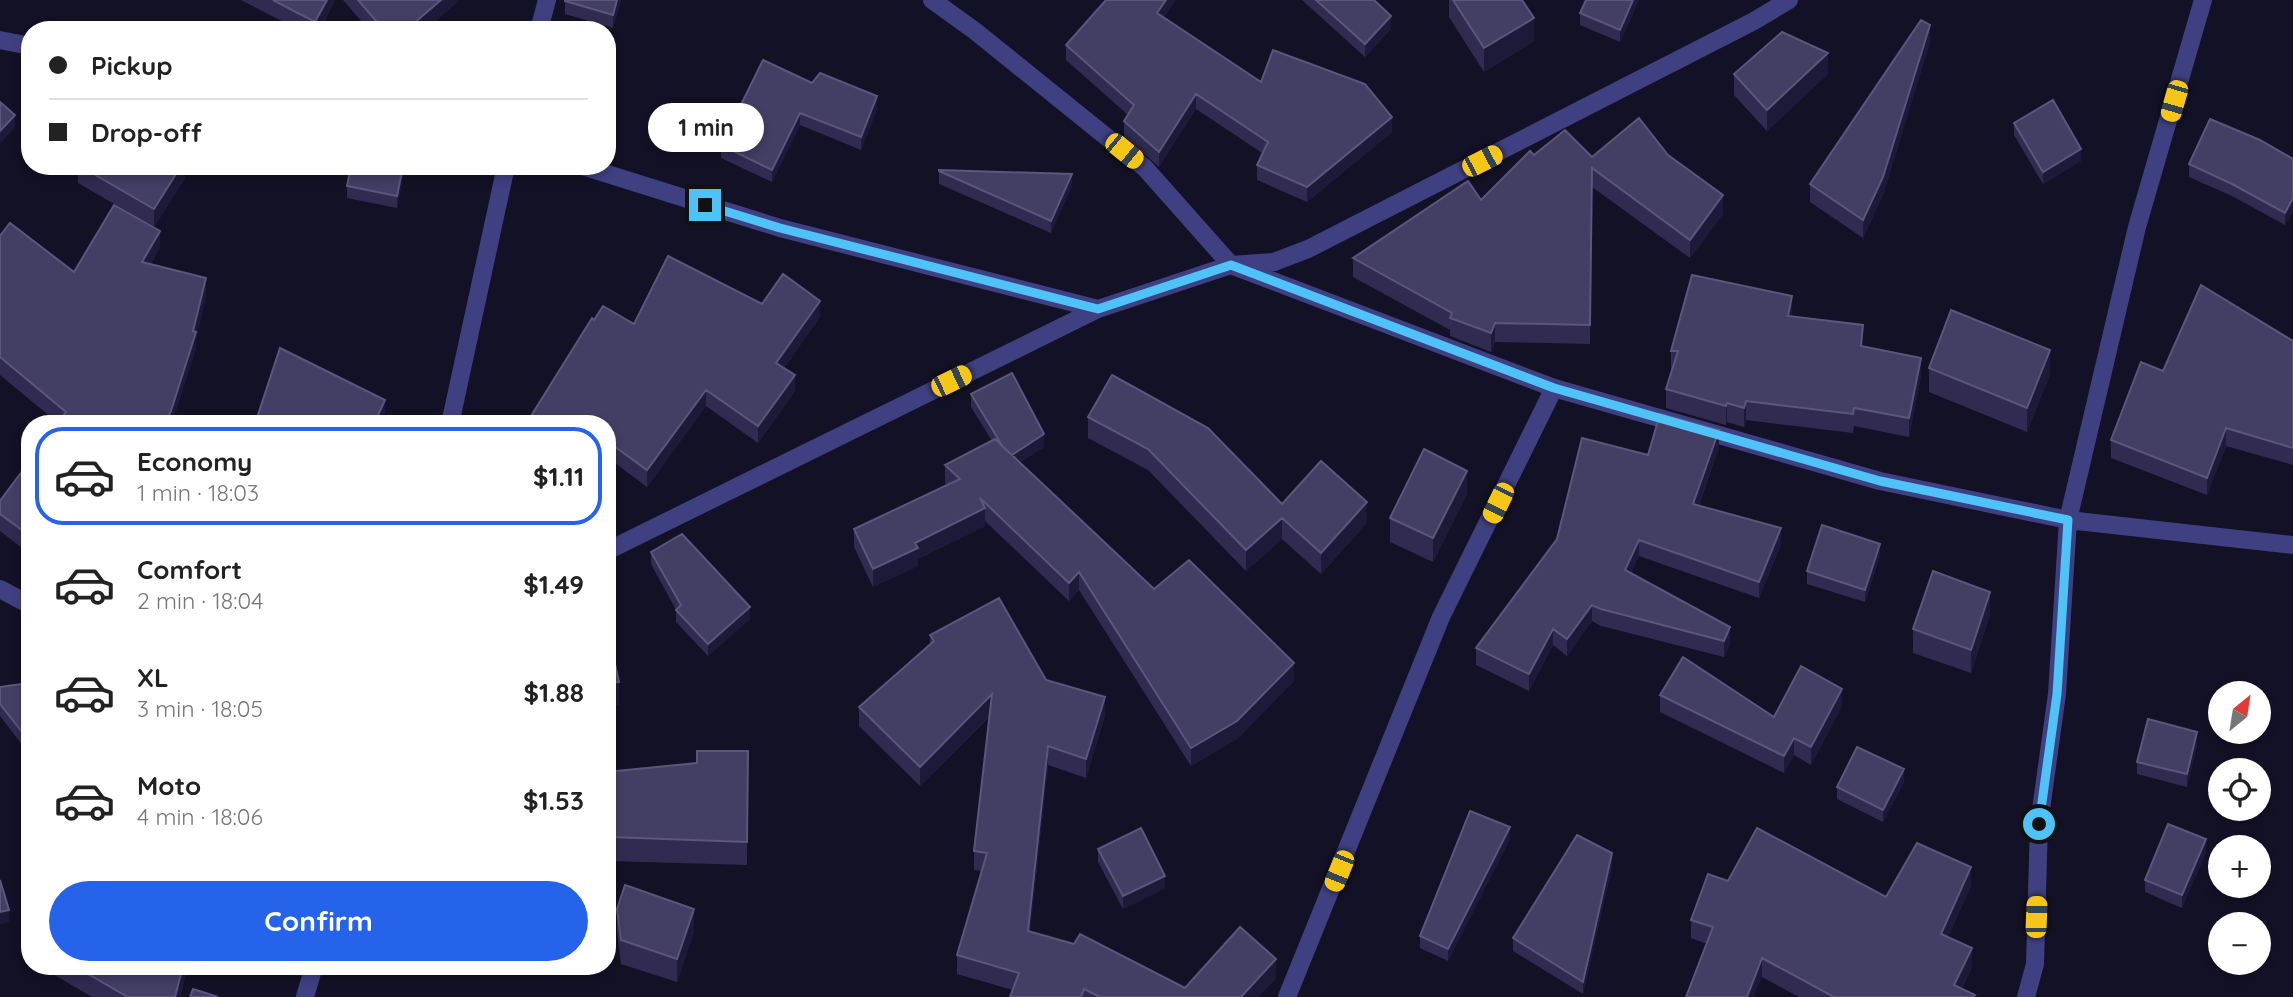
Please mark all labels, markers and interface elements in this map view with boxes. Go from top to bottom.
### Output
text: Pickup [91,49,173,82]
car [2159,78,2190,124]
callout: 1 min [647,104,763,152]
text: 1 min [678,113,734,142]
text: Drop-off [91,116,202,149]
car [1102,130,1147,172]
car [1459,142,1506,180]
route end [689,189,721,221]
car [928,362,975,400]
icon: car [53,445,116,508]
text: Economy [137,445,252,478]
text: $1.11 [533,460,584,493]
text: 1 min · 18:03 [137,478,259,507]
car [1480,480,1517,526]
icon: car [53,553,116,616]
text: Comfort [137,553,242,586]
text: $1.49 [523,568,584,601]
text: 2 min · 18:04 [137,586,263,615]
icon: car [53,661,116,724]
text: XL [137,661,169,694]
text: $1.88 [523,676,584,709]
north arrow [2208,681,2272,744]
map controls [2208,681,2271,975]
text: 3 min · 18:05 [137,694,263,723]
button: locate [2208,758,2271,821]
icon: car [53,769,116,832]
text: Moto [137,769,201,802]
text: $1.53 [523,784,584,817]
text: 4 min · 18:06 [137,802,263,831]
route start [2023,808,2055,840]
button: + [2208,835,2271,898]
car [1322,848,1357,894]
button: Confirm [49,881,588,961]
car [2025,896,2048,938]
button: − [2208,912,2271,975]

